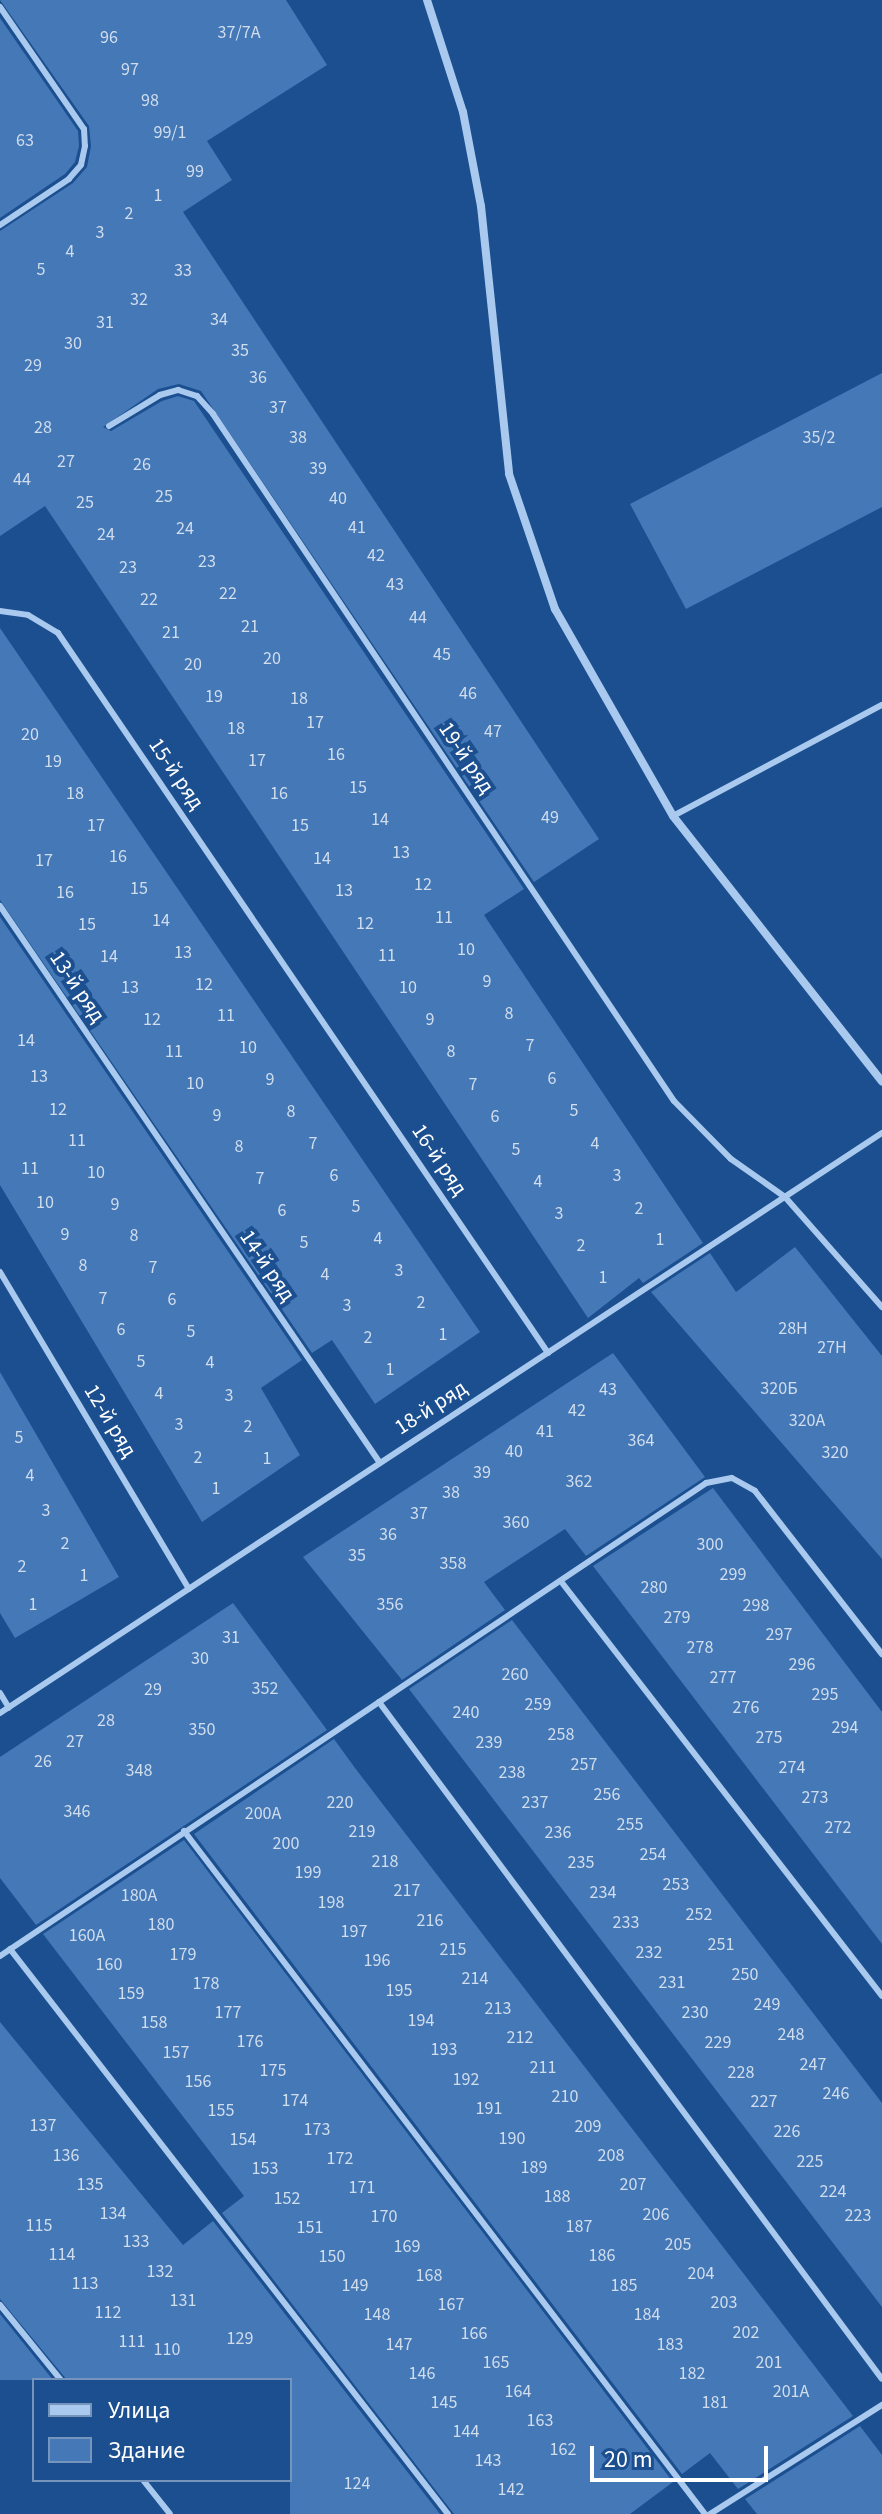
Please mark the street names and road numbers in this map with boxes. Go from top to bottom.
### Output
street label: 19-й ряд [432,717,500,799]
street label: 15-й ряд [142,733,210,815]
street label: 13-й ряд [43,946,111,1028]
street label: 16-й ряд [405,1119,473,1201]
street label: 14-й ряд [233,1225,301,1307]
street label: 18-й ряд [390,1375,472,1441]
street label: 12-й ряд [78,1380,142,1462]

